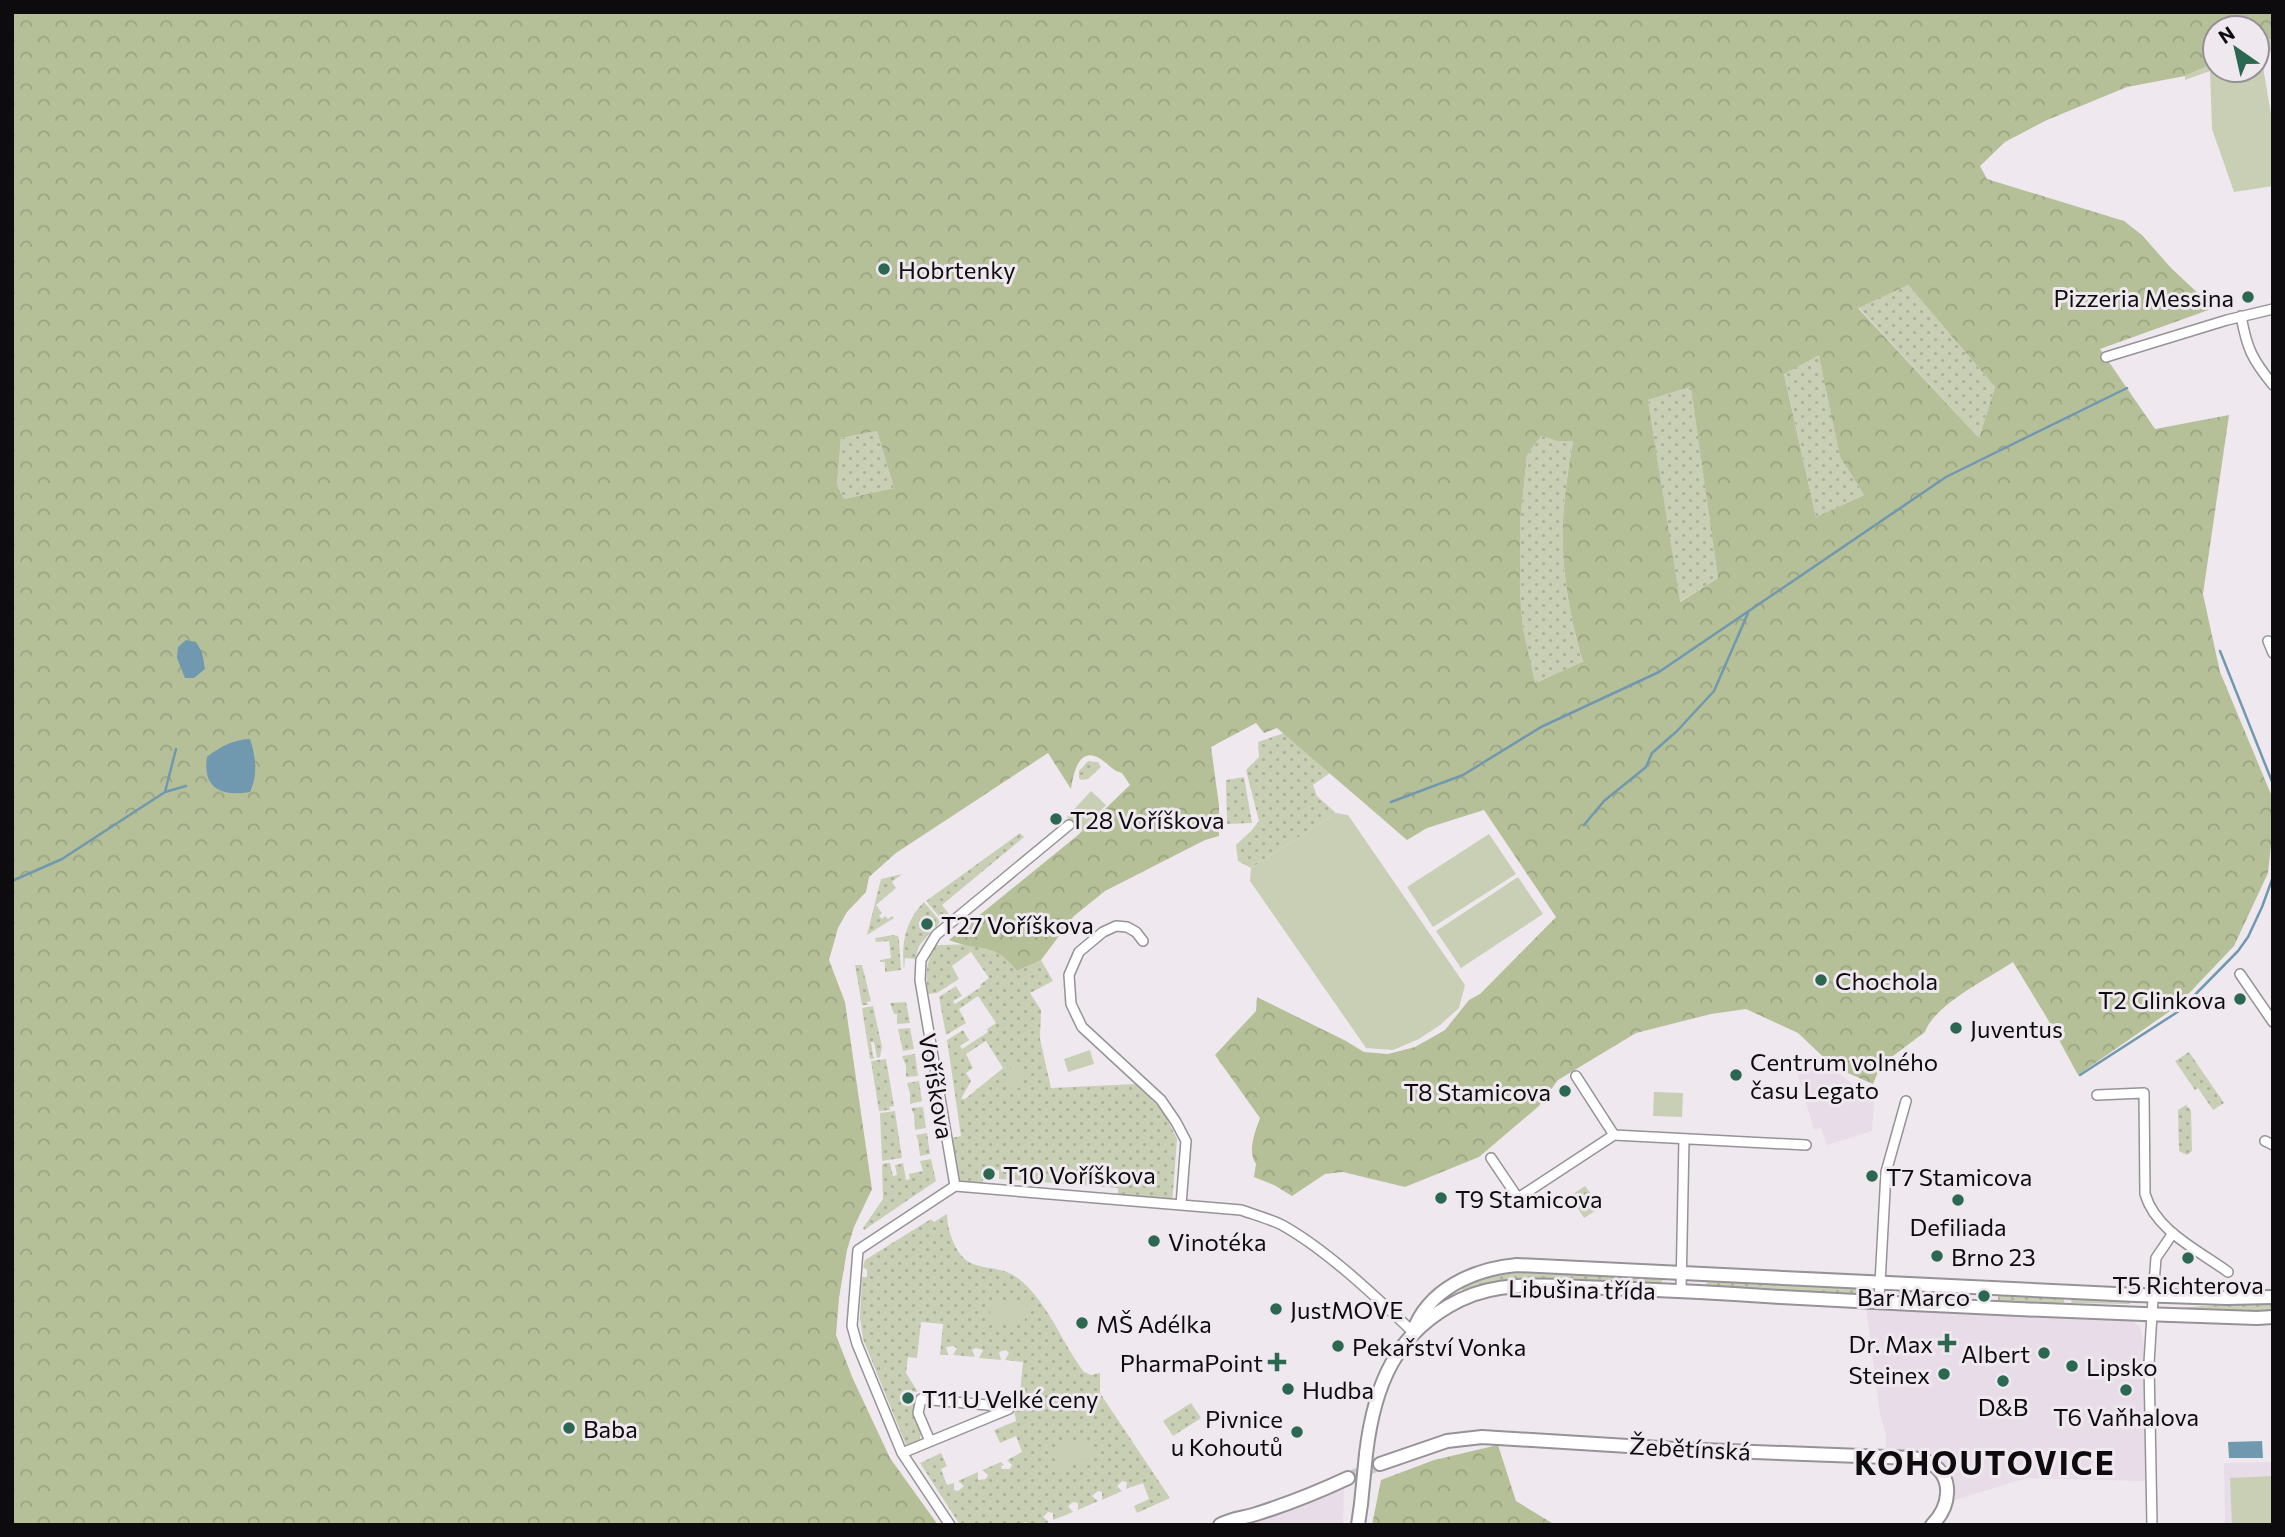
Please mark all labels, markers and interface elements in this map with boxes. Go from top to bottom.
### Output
north arrow [2201,14,2271,84]
text: N [2214,21,2239,48]
place label: Hobrtenky [898,255,1016,284]
marker: Hobrtenky [876,261,892,277]
place label: Pizzeria Messina [2054,283,2234,312]
marker: Pizzeria Messina [2240,289,2256,305]
place label: T28 Voříškova [1070,805,1225,834]
marker: T28 Voříškova [1048,811,1064,827]
place label: T27 Voříškova [941,910,1094,939]
marker: T27 Voříškova [919,916,935,932]
place label: Chochola [1835,966,1938,995]
marker: Chochola [1813,972,1829,988]
place label: T2 Glinkova [2098,985,2226,1014]
marker: T2 Glinkova [2232,991,2248,1007]
place label: Juventus [1970,1014,2063,1043]
marker: Juventus [1948,1020,1964,1036]
street label: Voříškova [913,1031,961,1141]
place label: Centrum volného času Legato [1750,1047,1938,1104]
marker: Centrum volného času Legato [1728,1067,1744,1083]
place label: T8 Stamicova [1403,1077,1551,1106]
marker: T8 Stamicova [1557,1083,1573,1099]
place label: T10 Voříškova [1003,1160,1156,1189]
place label: T7 Stamicova [1886,1162,2032,1191]
marker: T10 Voříškova [981,1166,997,1182]
marker: T7 Stamicova [1864,1168,1880,1184]
place label: T9 Stamicova [1455,1184,1603,1213]
marker: T9 Stamicova [1433,1190,1449,1206]
marker: Defiliada [1950,1192,1966,1208]
place label: Defiliada [1909,1212,2007,1241]
place label: Vinotéka [1168,1227,1266,1256]
marker: Vinotéka [1146,1233,1162,1249]
place label: Brno 23 [1951,1242,2036,1271]
marker: Brno 23 [1929,1248,1945,1264]
marker: T5 Richterova [2180,1250,2196,1266]
place label: T5 Richterova [2112,1270,2264,1299]
street label: Libušina třída [1508,1273,1656,1305]
place label: Bar Marco [1857,1282,1970,1311]
marker: Bar Marco [1976,1288,1992,1304]
place label: JustMOVE [1290,1295,1403,1324]
marker: JustMOVE [1268,1301,1284,1317]
place label: MŠ Adélka [1096,1309,1212,1338]
marker: MŠ Adélka [1074,1315,1090,1331]
place label: Dr. Max [1849,1329,1933,1358]
place label: Pekařství Vonka [1352,1332,1526,1361]
marker: Dr. Max [1939,1335,1955,1351]
marker: Pekařství Vonka [1330,1338,1346,1354]
place label: Albert [1961,1339,2030,1368]
marker: Albert [2036,1345,2052,1361]
place label: PharmaPoint [1120,1348,1263,1377]
place label: Lipsko [2086,1352,2158,1381]
marker: PharmaPoint [1269,1354,1285,1370]
marker: Lipsko [2064,1358,2080,1374]
place label: Steinex [1848,1360,1930,1389]
marker: Steinex [1936,1366,1952,1382]
marker: D&B [1995,1373,2011,1389]
place label: Hudba [1302,1375,1374,1404]
marker: Hudba [1280,1381,1296,1397]
marker: T6 Vaňhalova [2118,1382,2134,1398]
place label: T11 U Velké ceny [922,1384,1098,1413]
marker: T11 U Velké ceny [900,1390,916,1406]
place label: D&B [1978,1392,2028,1421]
place label: T6 Vaňhalova [2053,1402,2199,1431]
place label: Pivnice u Kohoutů [1171,1404,1283,1461]
place label: Baba [583,1414,638,1443]
marker: Baba [561,1420,577,1436]
marker: Pivnice u Kohoutů [1289,1424,1305,1440]
street label: Žebětínská [1629,1430,1751,1466]
district label: KOHOUTOVICE [1854,1442,2116,1482]

